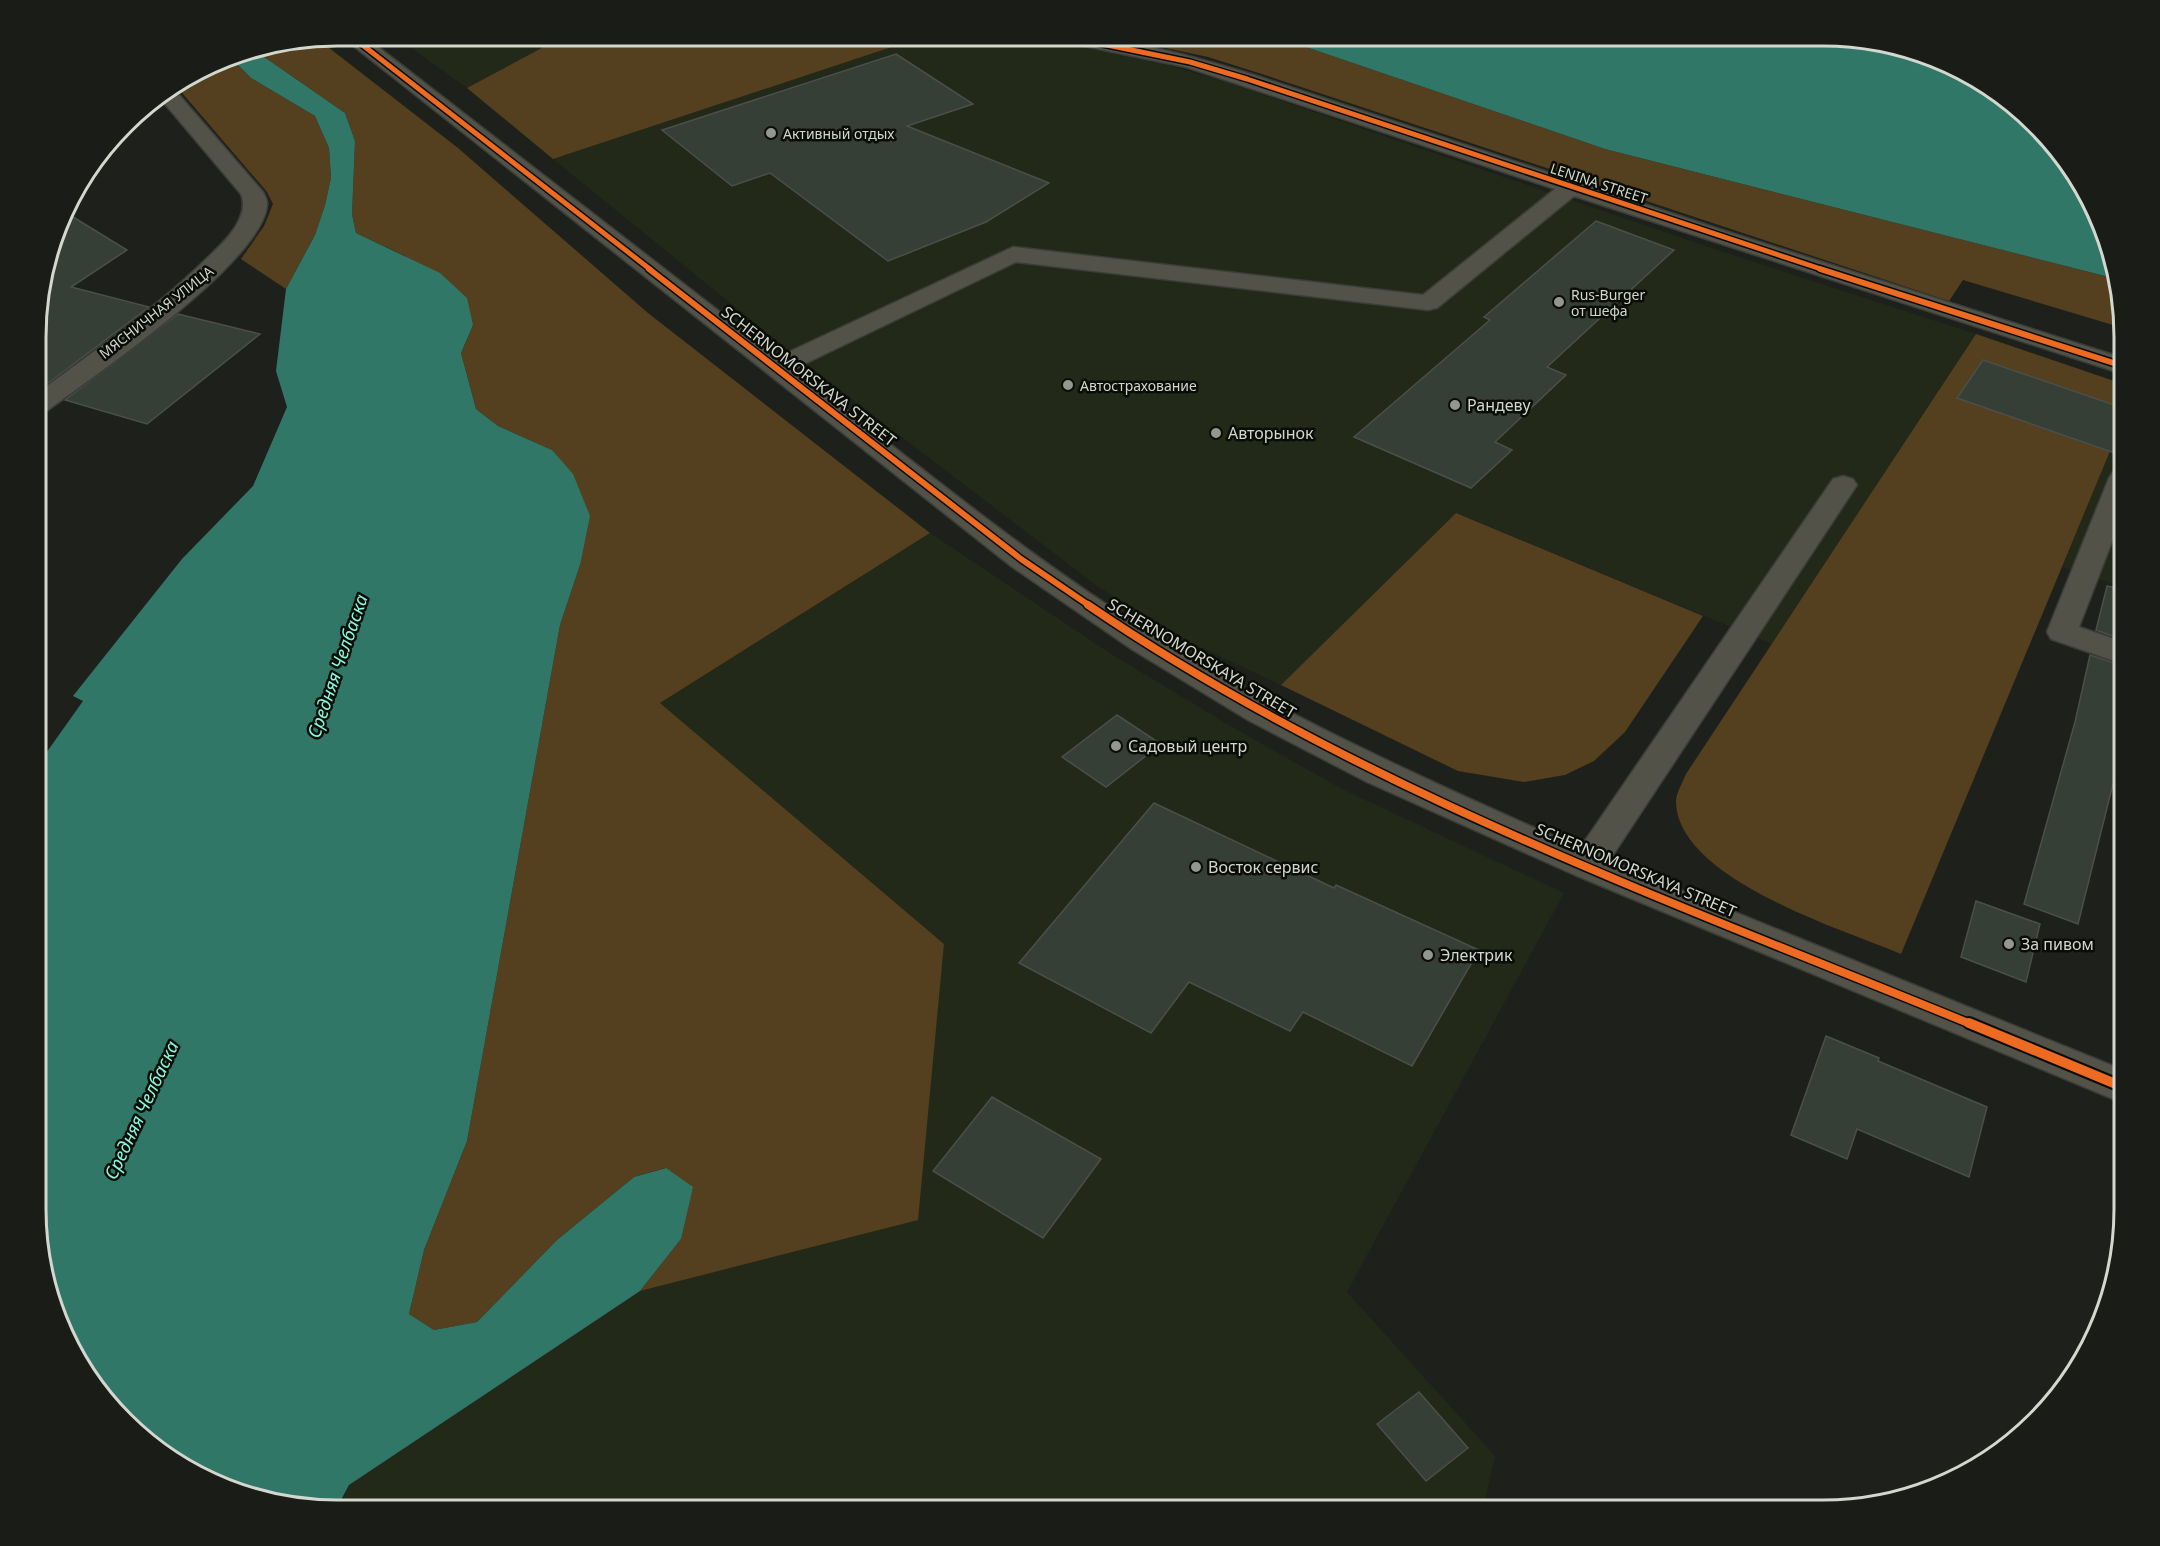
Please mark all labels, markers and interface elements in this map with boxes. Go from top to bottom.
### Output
place label: Активный отдых [783,124,895,143]
marker: Активный отдых [764,126,778,140]
street label: LENINA STREET [1548,158,1650,208]
street label: МЯСНИЧНАЯ УЛИЦА [95,261,217,363]
place label: Rus-Burger от шефа [1571,285,1645,320]
marker: Rus-Burger от шефа [1552,295,1566,309]
street label: SСHERNOMORSKAYA STREET [717,301,901,451]
place label: Автострахование [1080,376,1197,395]
marker: Автострахование [1061,378,1075,392]
place label: Рандеву [1467,394,1531,416]
marker: Рандеву [1448,398,1462,412]
place label: Авторынок [1228,422,1314,444]
marker: Авторынок [1209,426,1223,440]
water label: Средняя Челбаска [301,591,373,741]
street label: SСHERNOMORSKAYA STREET [1104,593,1300,723]
place label: Садовый центр [1128,735,1247,757]
marker: Садовый центр [1109,739,1123,753]
street label: SСHERNOMORSKAYA STREET [1532,818,1740,922]
place label: Восток сервис [1208,856,1318,878]
marker: Восток сервис [1189,860,1203,874]
place label: За пивом [2021,933,2094,955]
marker: За пивом [2002,937,2016,951]
place label: Электрик [1440,944,1513,966]
marker: Электрик [1421,948,1435,962]
water label: Средняя Челбаска [98,1037,184,1183]

